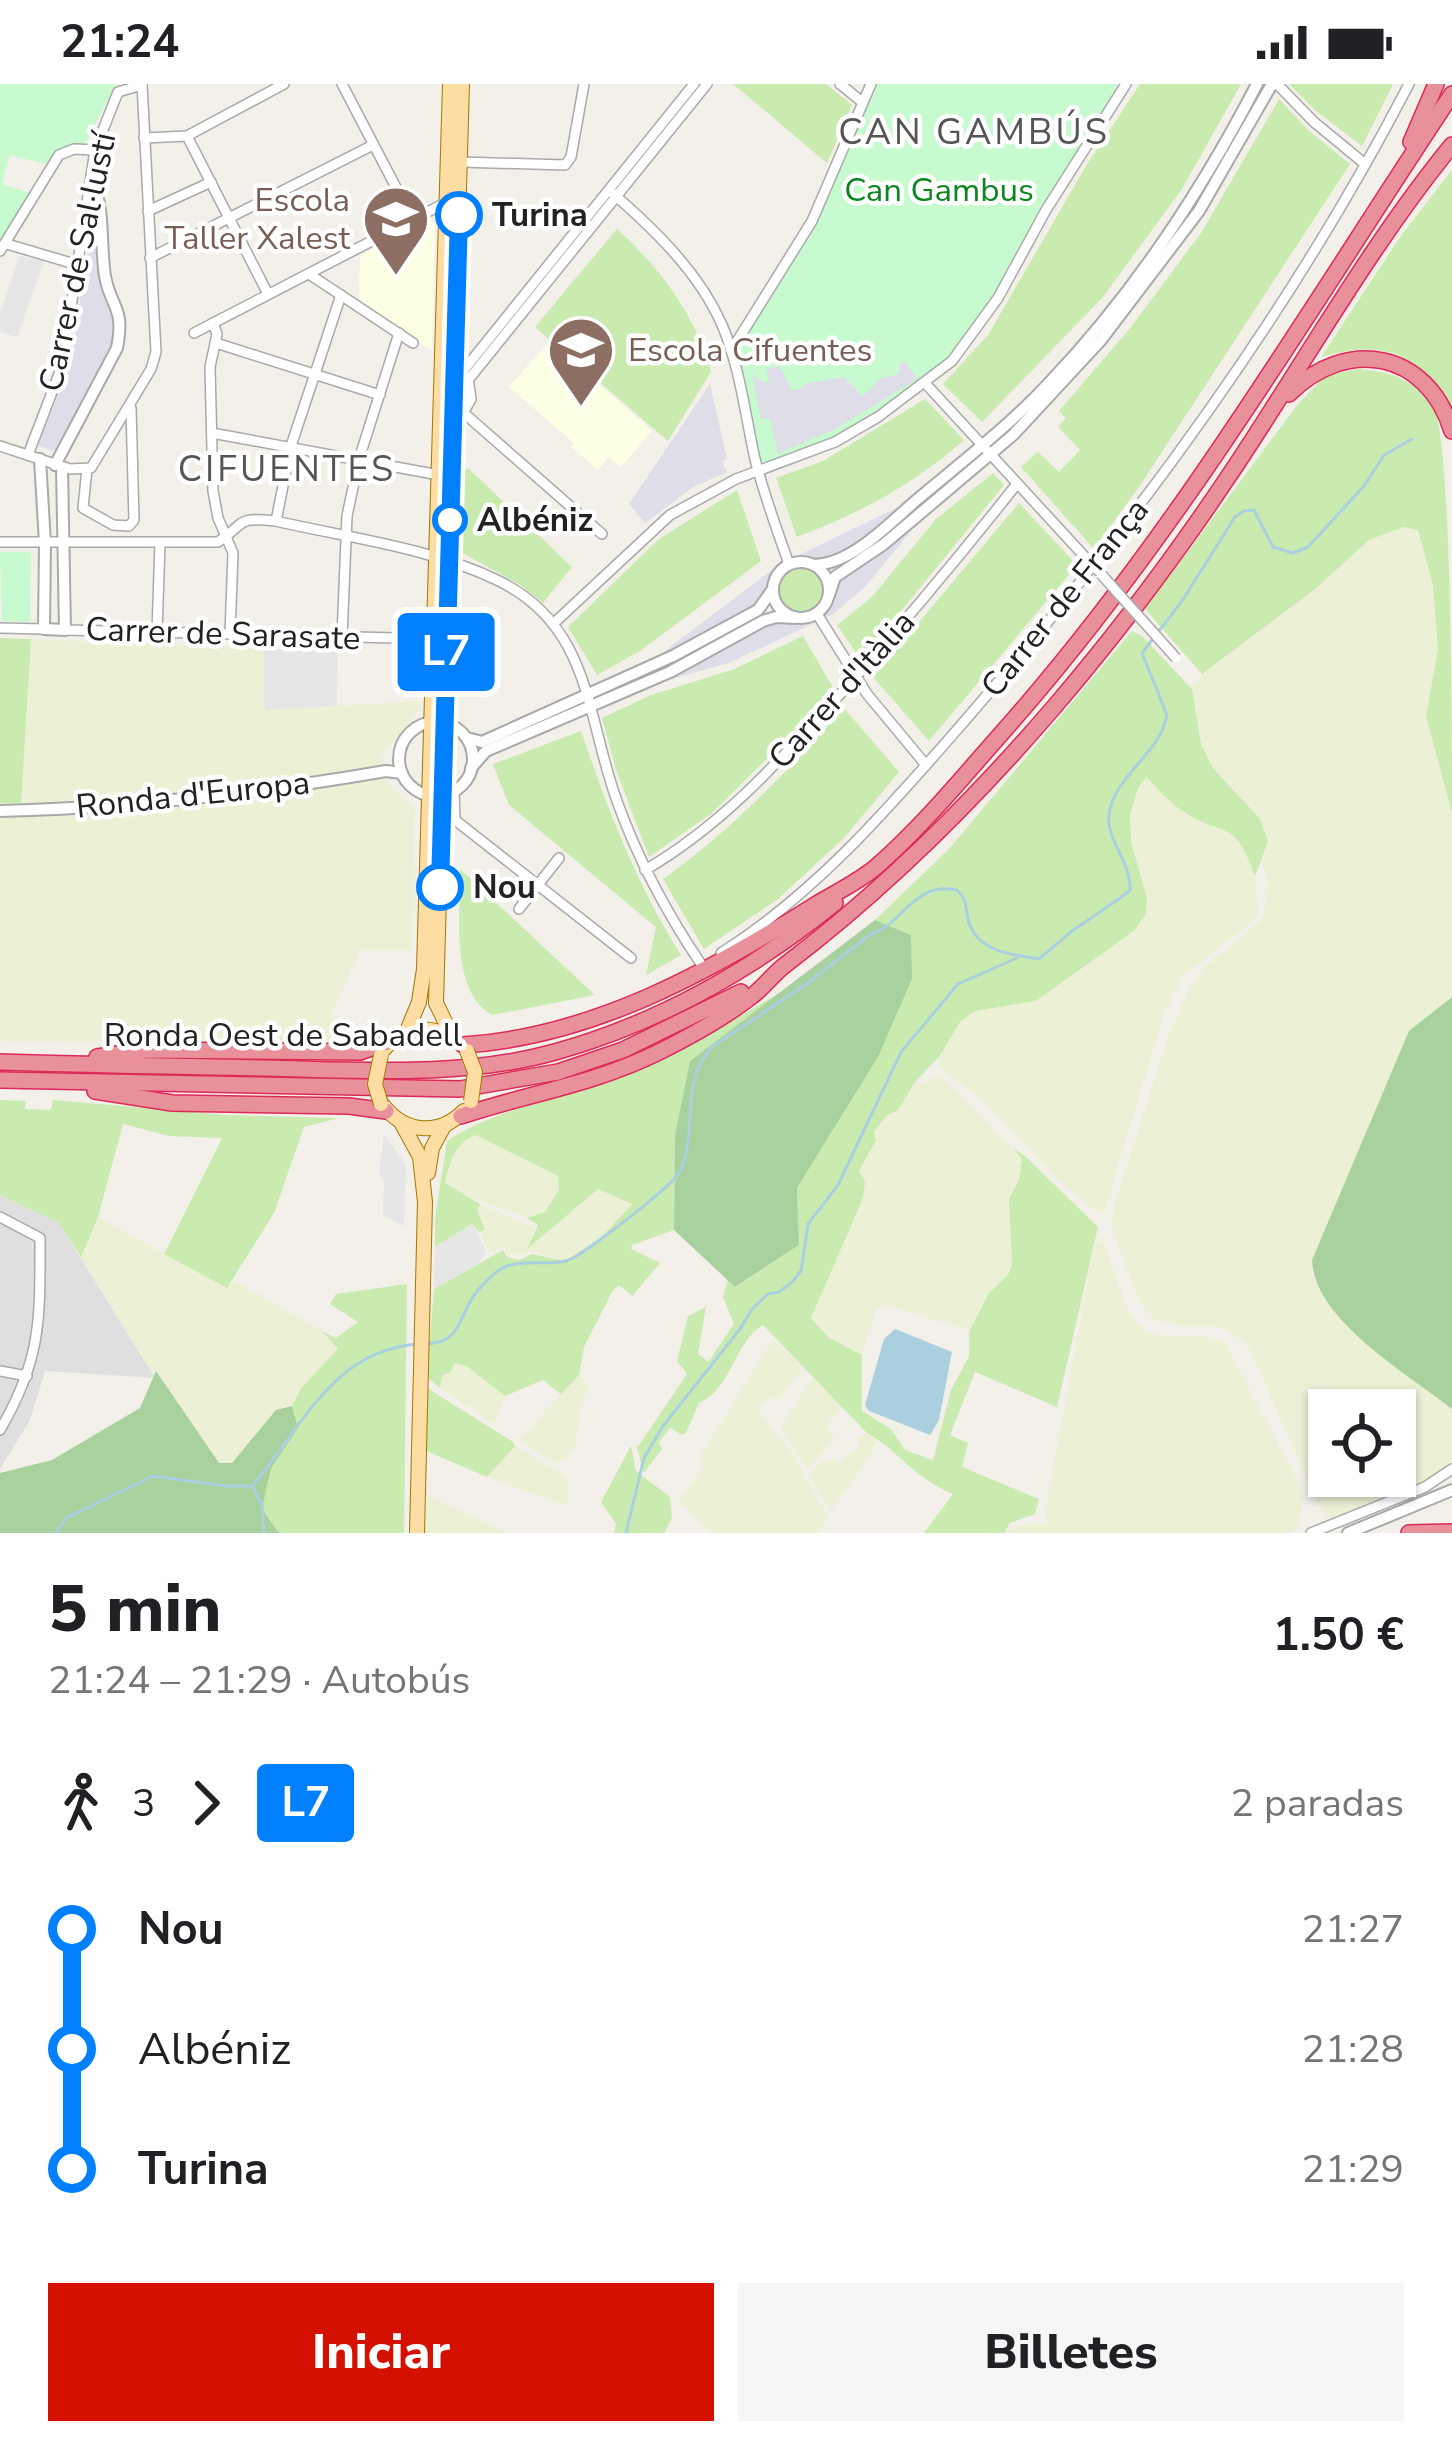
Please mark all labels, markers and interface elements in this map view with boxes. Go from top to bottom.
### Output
text: 21:24 [60,12,179,73]
district label: CAN GAMBÚS [838,108,1110,157]
street label: Carrer de Sal·lustí [29,126,128,396]
park label: Can Gambus [844,168,1034,213]
place label: Escola Taller Xalest [165,178,350,261]
school or university icon: Escola Taller Xalest [361,184,431,278]
marker: Turina [437,193,481,237]
place label: Turina [492,193,588,238]
school or university icon: Escola Cifuentes [546,315,616,409]
place label: Escola Cifuentes [628,328,872,373]
district label: CIFUENTES [178,445,396,494]
street label: Carrer de França [971,489,1159,707]
place label: Albéniz [477,498,593,543]
marker: Albéniz [434,504,466,536]
street label: Carrer d'Itàlia [759,601,925,779]
street label: Carrer de Sarasate [85,607,361,661]
line badge: L7 [392,613,500,691]
text: L7 [422,623,470,680]
street label: Ronda d'Europa [74,760,312,830]
marker: Nou [418,865,462,909]
place label: Nou [473,865,536,910]
street label: Ronda Oest de Sabadell [104,1013,463,1058]
map controls [1308,1389,1416,1497]
button: locate [1308,1389,1416,1497]
text: 5 min [48,1564,222,1654]
text: 1.50 € [1273,1605,1404,1666]
text: 21:24 – 21:29 · Autobús [48,1654,470,1707]
icon: walk [48,1770,114,1836]
icon: forward [173,1770,239,1836]
text: L7 [281,1774,330,1831]
text: 3 [132,1777,155,1830]
text: 2 paradas [1231,1777,1404,1830]
text: Nou [138,1899,224,1960]
text: 21:27 [1302,1903,1404,1956]
text: Albéniz [138,2019,291,2080]
text: 21:28 [1302,2023,1404,2076]
text: Turina [138,2139,269,2200]
text: 21:29 [1302,2143,1404,2196]
button: Iniciar [48,2283,714,2421]
button: Billetes [738,2283,1404,2421]

